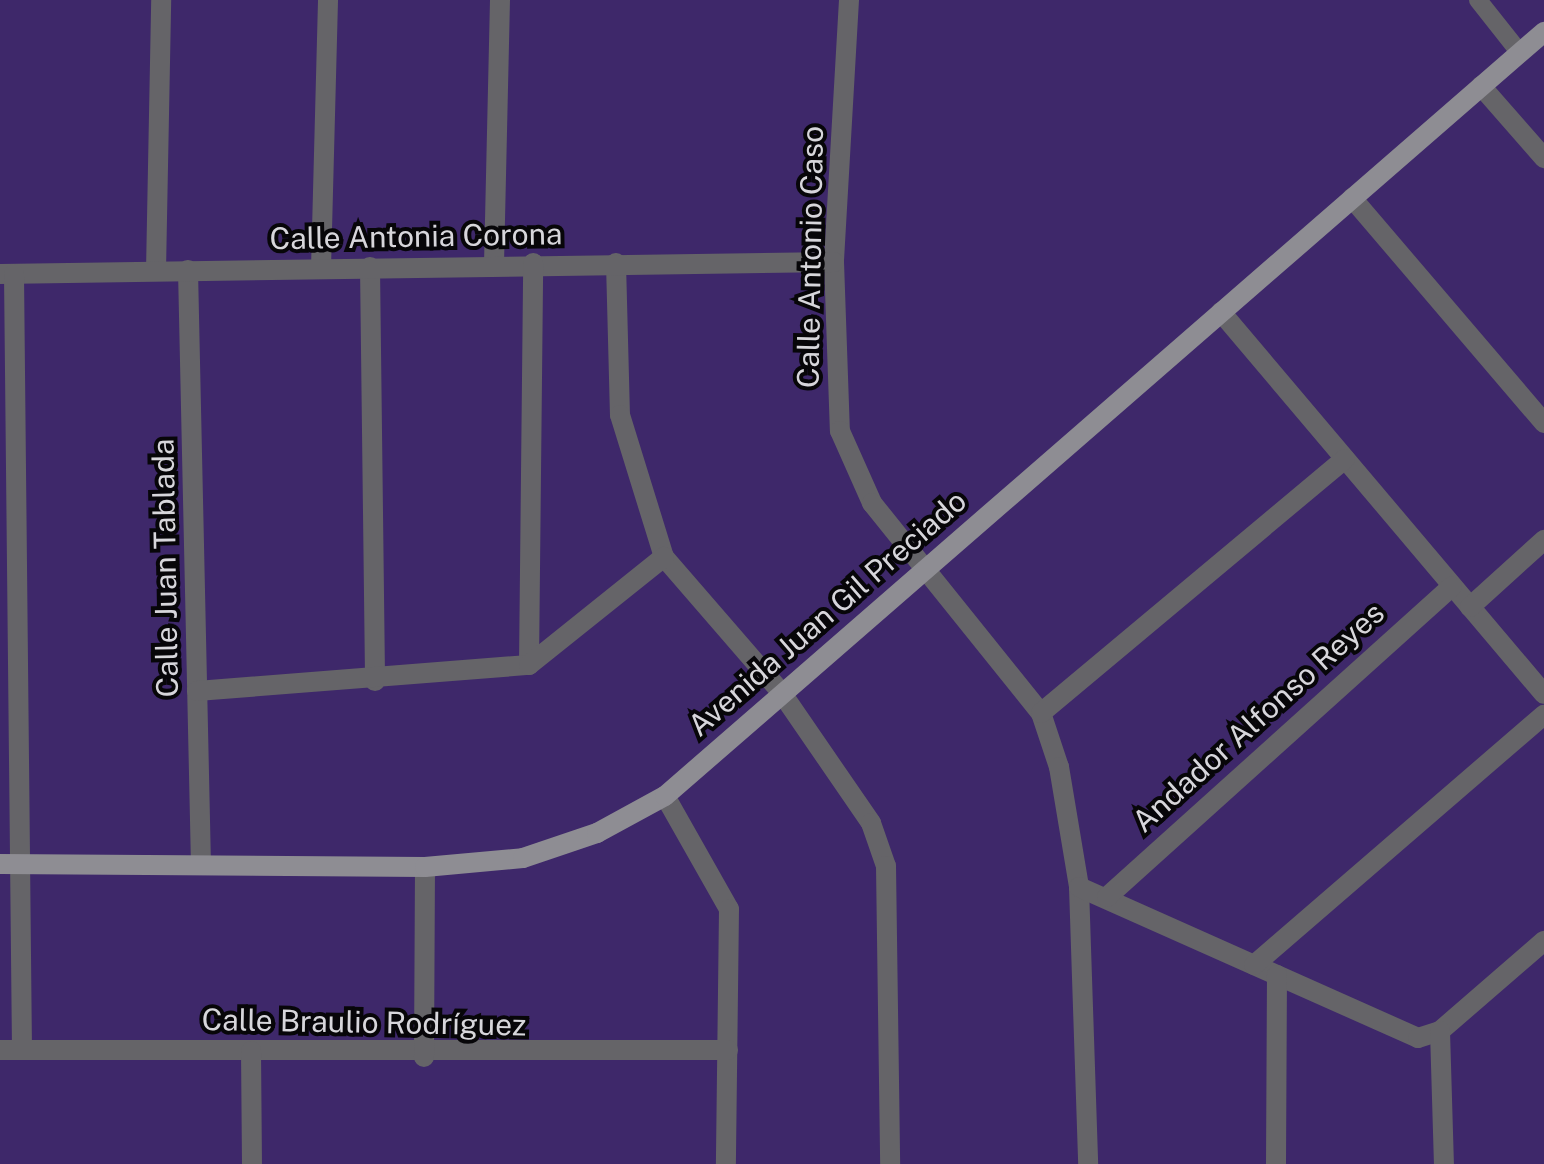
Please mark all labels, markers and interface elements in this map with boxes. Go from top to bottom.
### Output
street label: Calle Antonio Caso [790,125,830,389]
street label: Calle Antonia Corona [269,215,563,257]
street label: Calle Juan Tablada [145,438,185,698]
street label: Avenida Juan Gil Preciado [681,482,973,744]
street label: Andador Alfonso Reyes [1125,594,1391,840]
street label: Calle Braulio Rodríguez [201,1001,527,1043]

